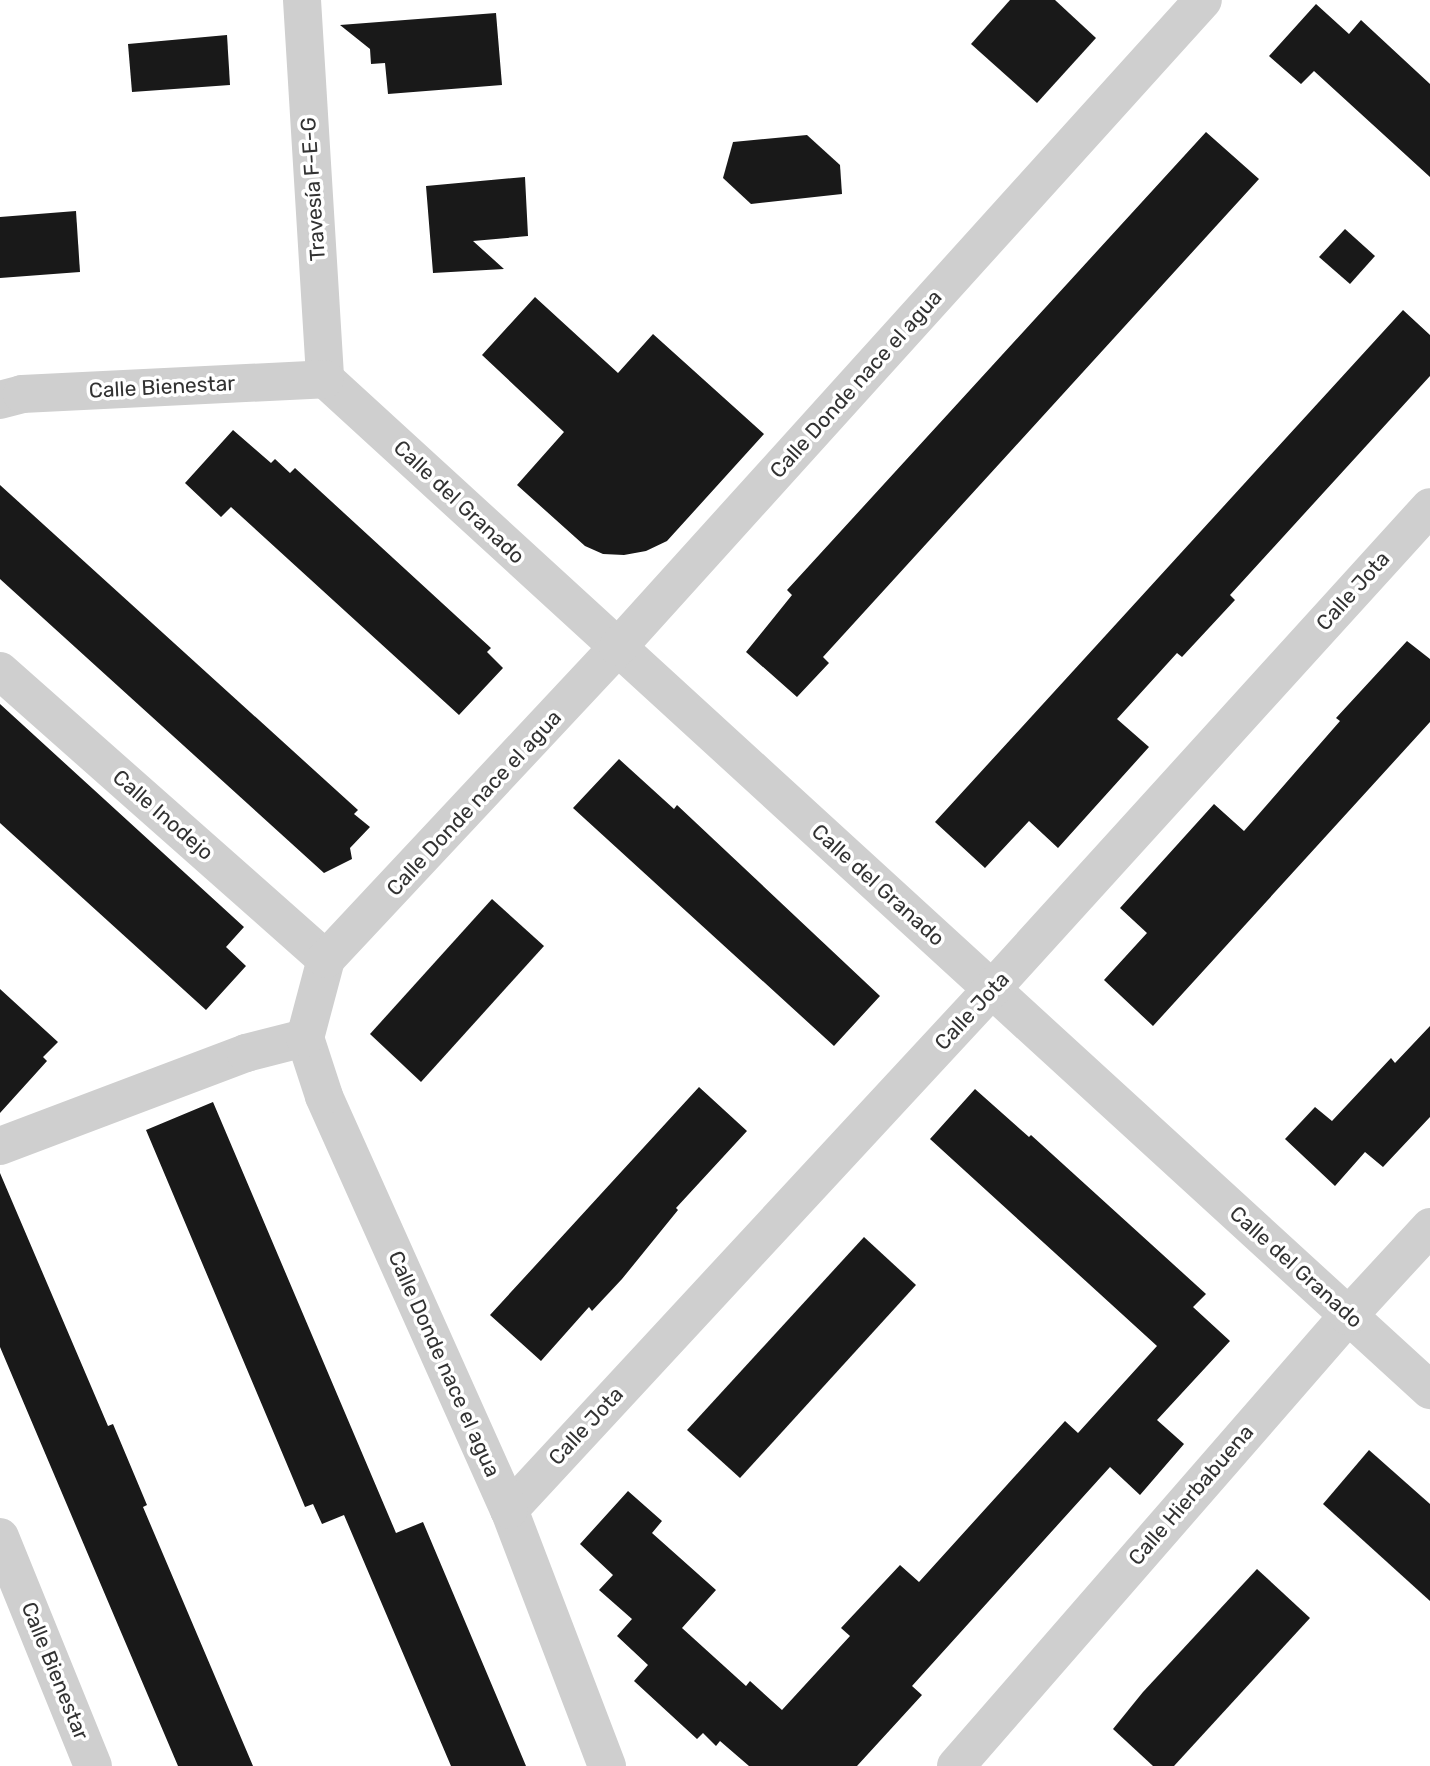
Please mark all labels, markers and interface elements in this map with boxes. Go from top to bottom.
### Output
street label: Travesía F-E-G [295,116,331,262]
street label: Calle Donde nace el agua [765,285,947,483]
street label: Calle Bienestar [88,371,236,403]
street label: Calle del Granado [388,435,530,569]
street label: Calle Jota [1311,546,1395,636]
street label: Calle Donde nace el agua [381,705,567,901]
street label: Calle Inodejo [108,765,218,865]
street label: Calle del Granado [806,819,950,951]
street label: Calle Jota [929,967,1015,1055]
street label: Calle del Granado [1224,1201,1368,1333]
street label: Calle Donde nace el agua [383,1247,505,1481]
street label: Calle Jota [543,1382,629,1470]
street label: Calle Hierbabuena [1123,1420,1259,1570]
street label: Calle Bienestar [16,1598,94,1744]

